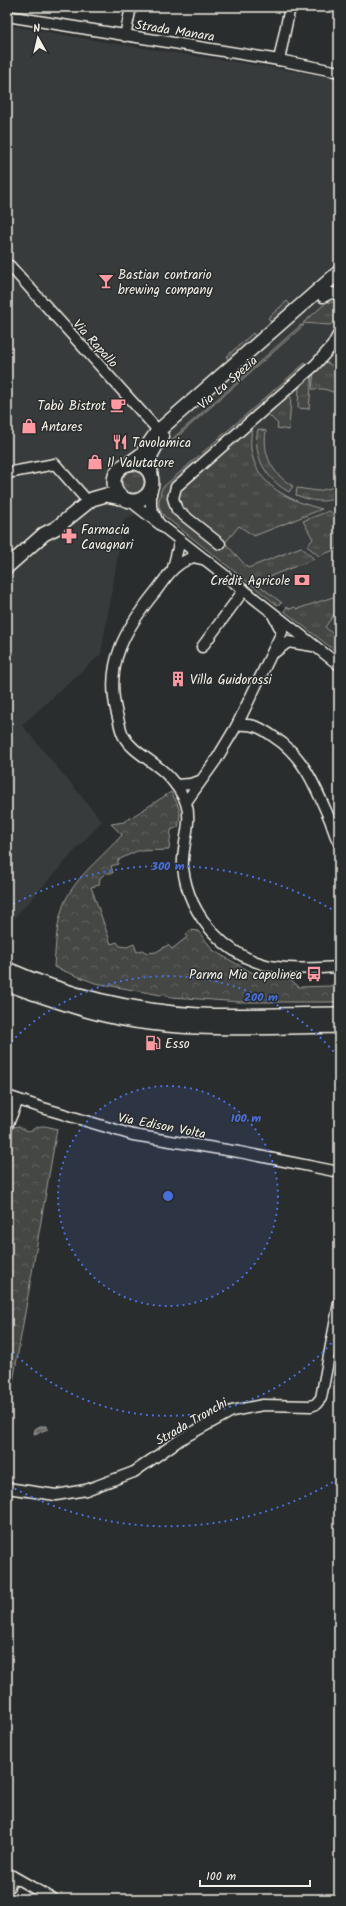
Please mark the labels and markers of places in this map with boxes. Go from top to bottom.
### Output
place label: Bastian contrario brewing company [118,265,213,301]
bar icon: Bastian contrario brewing company [97,272,115,290]
place label: Tabù Bistrot [38,396,107,417]
cafe icon: Tabù Bistrot [109,396,127,414]
shop icon: Antares [20,417,38,435]
place label: Antares [41,417,83,438]
restaurant icon: Tavolamica [111,433,129,451]
place label: Tavolamica [132,433,191,454]
shop icon: Il Valutatore [86,453,104,471]
place label: Il Valutatore [107,453,174,474]
place label: Farmacia Cavagnari [81,520,134,556]
pharmacy icon: Farmacia Cavagnari [60,527,78,545]
place label: Crédit Agricole [210,571,290,592]
bank icon: Crédit Agricole [293,571,311,589]
building icon: Villa Guidorossi [169,670,187,688]
place label: Villa Guidorossi [190,670,273,691]
place label: Parma Mia capolinea [189,965,302,986]
bus stop icon: Parma Mia capolinea [305,965,323,983]
fuel station icon: Esso [144,1034,162,1052]
place label: Esso [165,1034,190,1055]
centre of rings [161,1189,175,1203]

